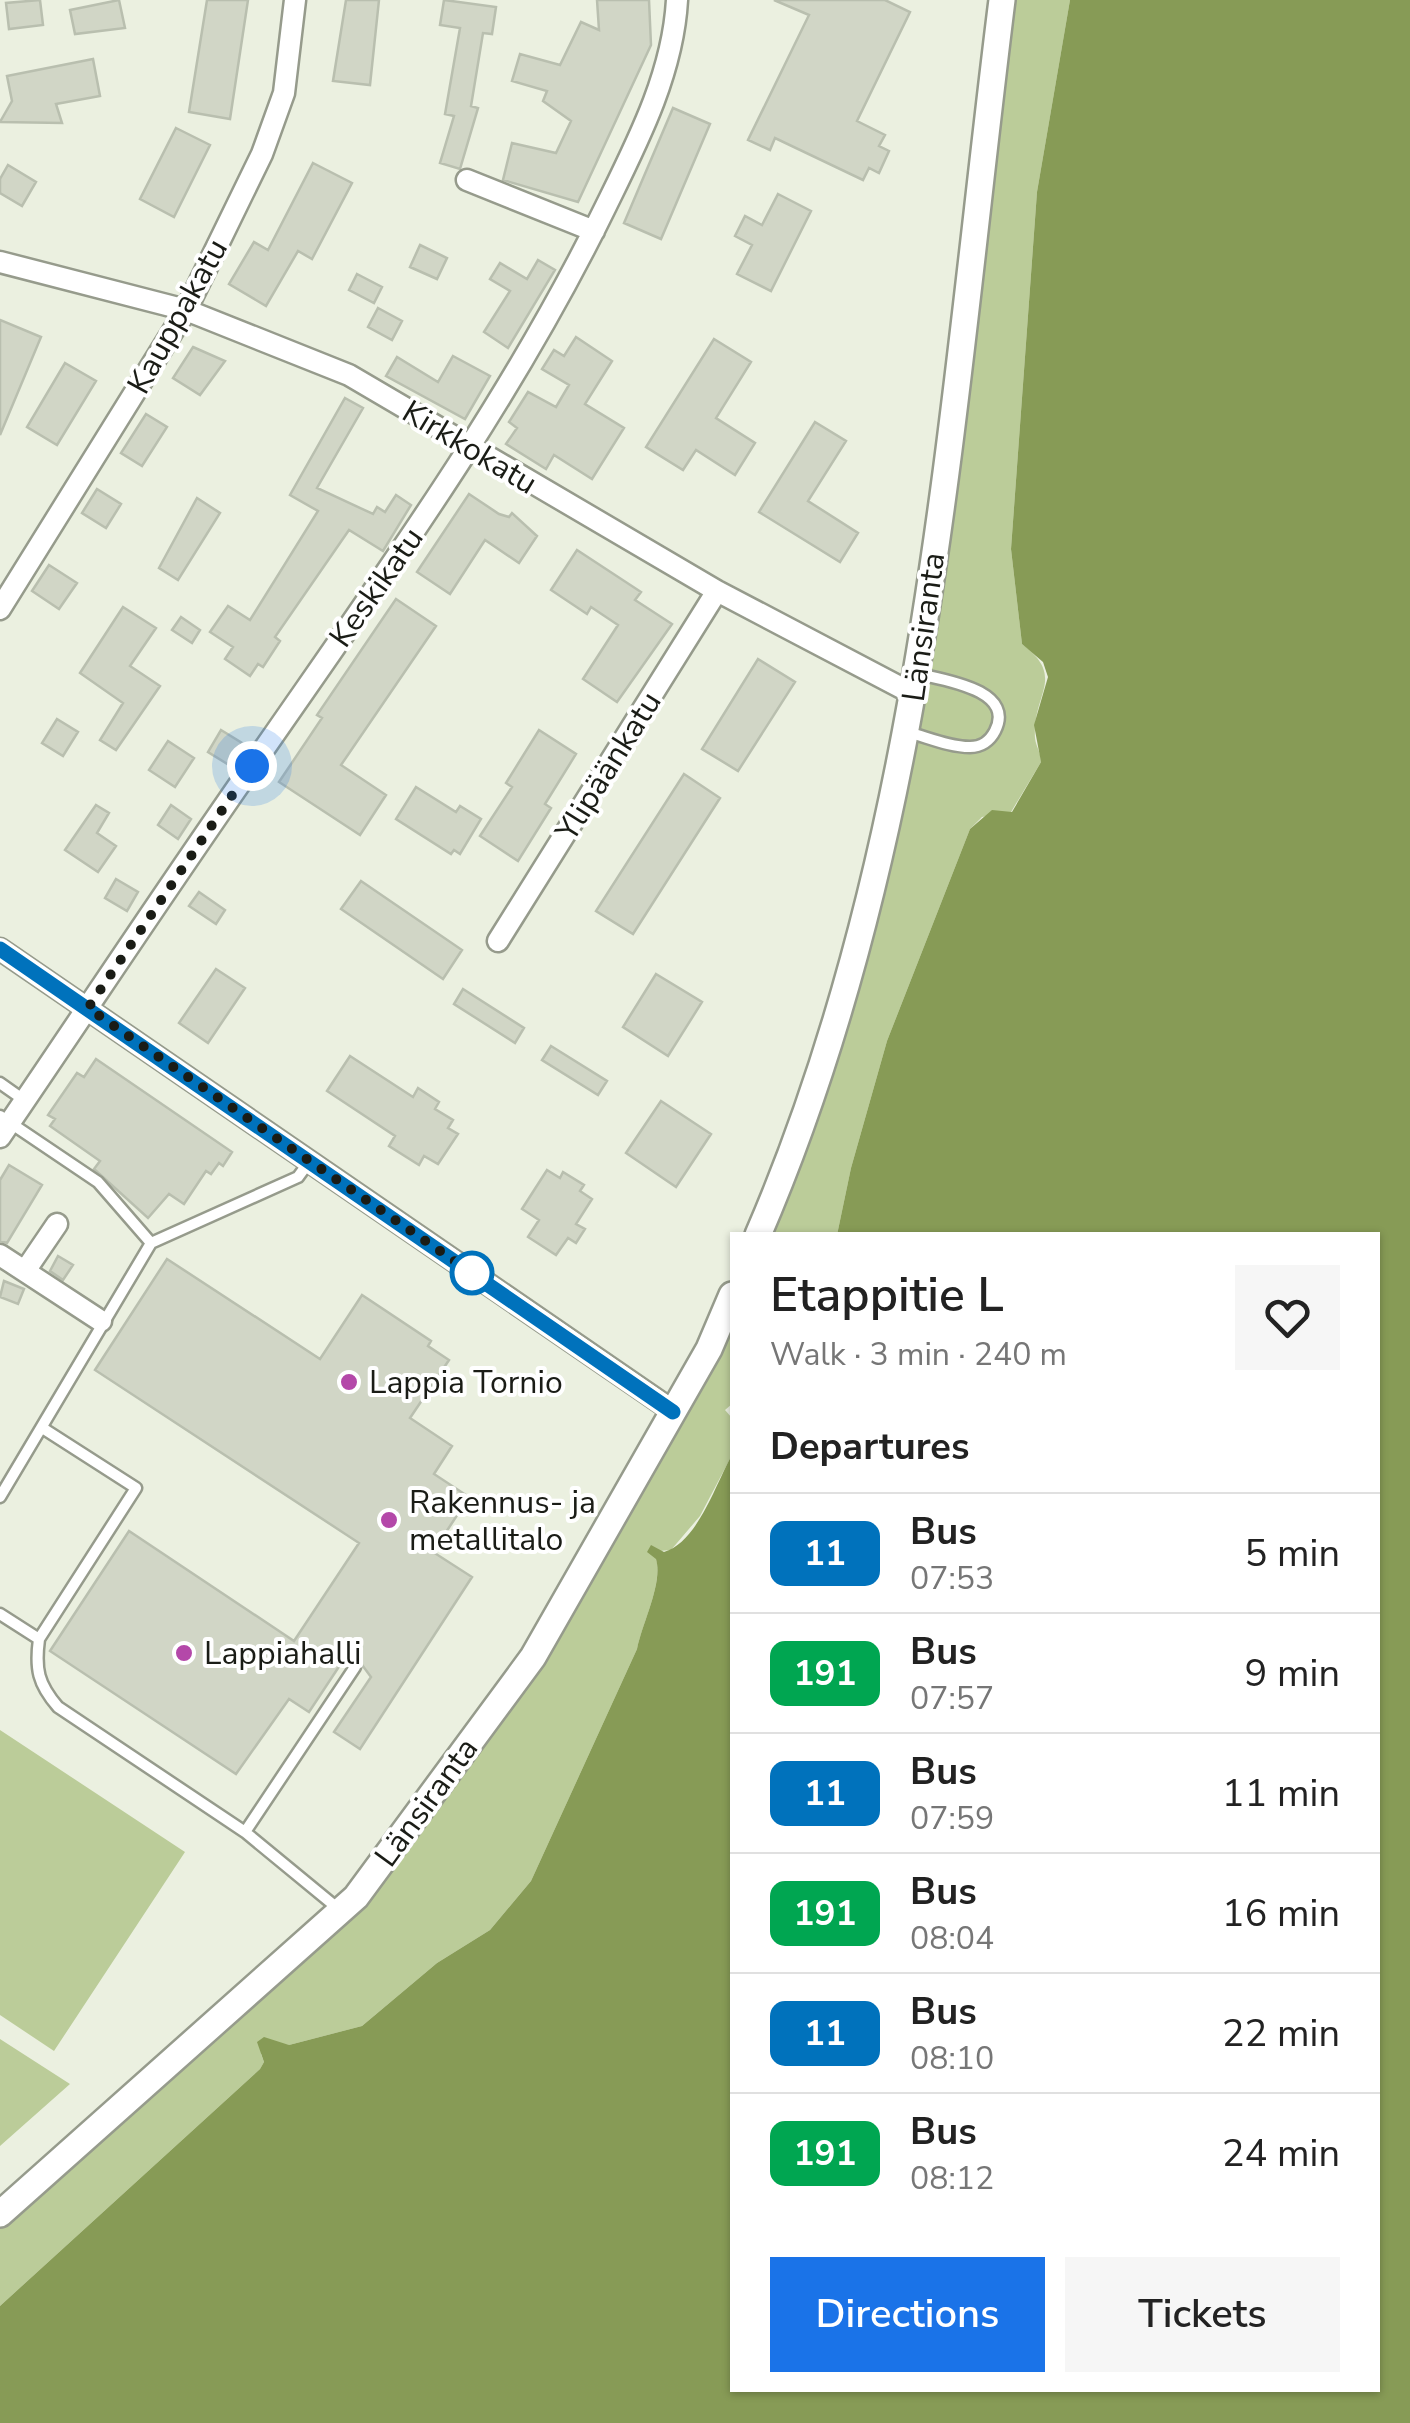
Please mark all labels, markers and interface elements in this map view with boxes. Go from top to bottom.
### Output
street label: Kauppakatu [117,231,238,402]
street label: Kirkkokatu [394,390,545,505]
street label: Keskikatu [319,519,433,656]
street label: Länsiranta [892,550,955,704]
street label: Ylipäänkatu [545,683,671,850]
your location [227,741,277,791]
unlabelled marker [451,1252,493,1294]
text: Etappitie L [770,1262,1004,1328]
button: heart [1235,1265,1340,1370]
text: Walk · 3 min · 240 m [770,1333,1067,1376]
place label: Lappia Tornio [369,1361,563,1404]
marker: Lappia Tornio [338,1371,360,1393]
text: Departures [770,1421,969,1472]
place label: Rakennus- ja metallitalo [409,1481,596,1561]
text: Bus [910,1506,977,1557]
marker: Rakennus- ja metallitalo [378,1509,400,1531]
text: 5 min [1245,1528,1340,1579]
text: 11 [804,1530,846,1577]
text: 07:53 [910,1557,994,1600]
text: Bus [910,1626,977,1677]
place label: Lappiahalli [204,1632,362,1675]
marker: Lappiahalli [173,1642,195,1664]
text: 9 min [1245,1648,1340,1699]
text: 191 [793,1650,857,1697]
text: 07:57 [910,1677,994,1720]
street label: Länsiranta [365,1729,488,1876]
text: Bus [910,1746,977,1797]
text: 11 min [1222,1768,1340,1819]
text: 11 [804,1770,846,1817]
text: 07:59 [910,1797,994,1840]
text: Bus [910,1866,977,1917]
text: 16 min [1222,1888,1340,1939]
text: 191 [793,1890,857,1937]
text: 08:04 [910,1917,994,1960]
text: Bus [910,1986,977,2037]
text: 22 min [1222,2008,1340,2059]
text: 11 [804,2010,846,2057]
text: 08:10 [910,2037,994,2080]
text: Bus [910,2106,977,2157]
text: 24 min [1222,2128,1340,2179]
text: 191 [793,2130,857,2177]
text: 08:12 [910,2157,994,2200]
button: Directions [770,2257,1045,2372]
button: Tickets [1065,2257,1340,2372]

